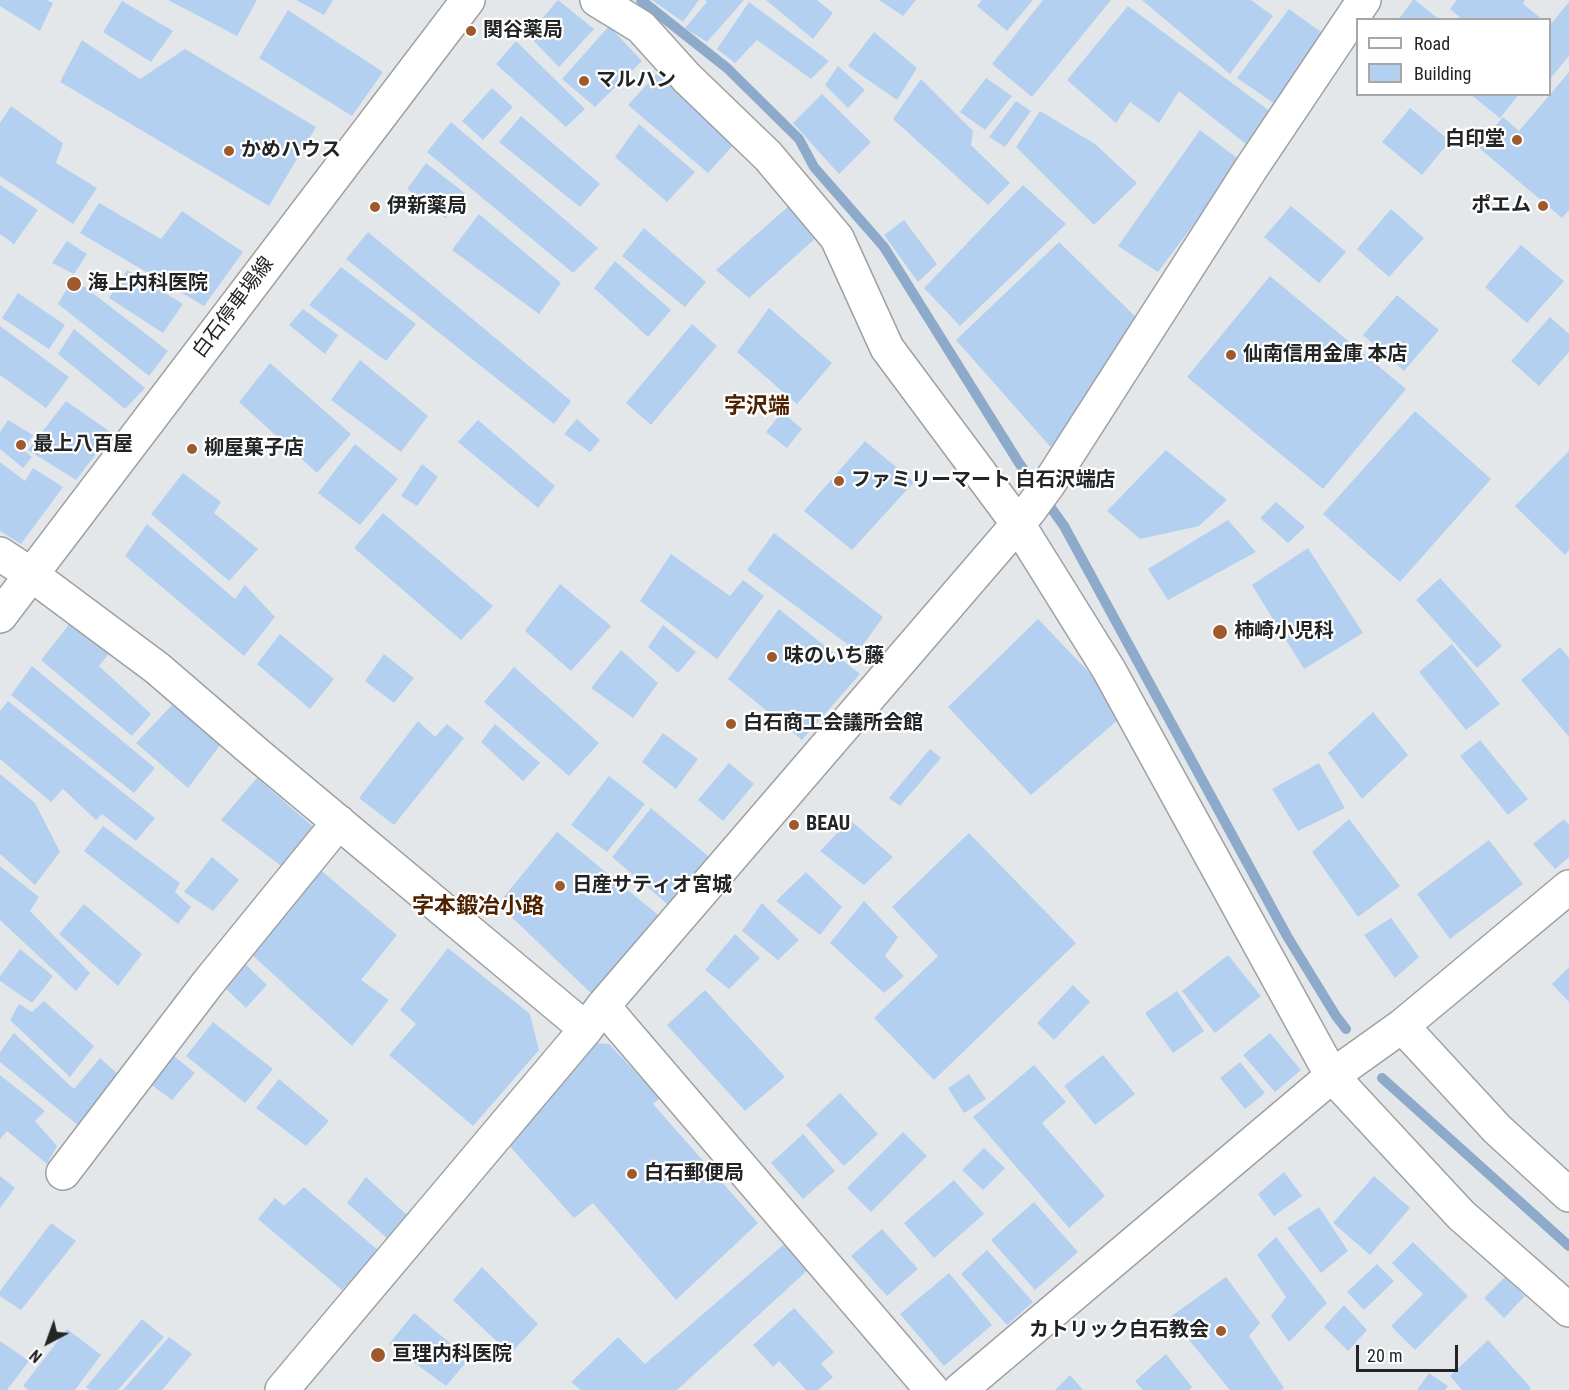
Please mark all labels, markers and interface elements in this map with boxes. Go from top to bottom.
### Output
legend [1356,18,1551,96]
place label: 関谷薬局 [483,19,563,43]
marker: 関谷薬局 [464,24,478,38]
text: Road [1414,33,1450,54]
text: Building [1414,63,1471,84]
place label: マルハン [596,69,676,93]
marker: マルハン [577,74,591,88]
place label: 白印堂 [1445,128,1505,152]
marker: 白印堂 [1510,133,1524,147]
place label: かめハウス [241,139,341,163]
marker: かめハウス [222,144,236,158]
place label: ポエム [1471,194,1531,218]
place label: 伊新薬局 [387,195,467,219]
marker: ポエム [1536,199,1550,213]
marker: 伊新薬局 [368,200,382,214]
street label: 白石停車場線 [188,253,280,363]
place label: 海上内科医院 [88,272,208,296]
marker: 海上内科医院 [65,275,83,293]
place label: 仙南信用金庫 本店 [1243,343,1408,367]
marker: 仙南信用金庫 本店 [1224,348,1238,362]
district label: 字沢端 [724,394,790,420]
place label: 最上八百屋 [33,433,133,457]
place label: 柳屋菓子店 [204,437,304,461]
marker: 最上八百屋 [14,438,28,452]
marker: 柳屋菓子店 [185,442,199,456]
place label: ファミリーマート 白石沢端店 [851,469,1116,493]
marker: ファミリーマート 白石沢端店 [832,474,846,488]
place label: 柿崎小児科 [1234,620,1334,644]
marker: 柿崎小児科 [1211,623,1229,641]
place label: 味のいち藤 [784,645,884,669]
marker: 味のいち藤 [765,650,779,664]
place label: 白石商工会議所会館 [743,712,923,736]
marker: 白石商工会議所会館 [724,717,738,731]
place label: BEAU [806,813,850,837]
marker: BEAU [787,818,801,832]
place label: 日産サティオ宮城 [572,874,732,898]
marker: 日産サティオ宮城 [553,879,567,893]
district label: 字本鍛冶小路 [412,894,544,920]
place label: 白石郵便局 [644,1162,744,1186]
marker: 白石郵便局 [625,1167,639,1181]
north arrow [18,1312,78,1372]
place label: カトリック白石教会 [1029,1319,1209,1343]
marker: カトリック白石教会 [1214,1324,1228,1338]
scale bar [1359,1333,1461,1371]
place label: 亘理内科医院 [392,1343,512,1367]
text: 20 m [1367,1345,1402,1366]
text: N [26,1346,46,1366]
marker: 亘理内科医院 [369,1346,387,1364]

